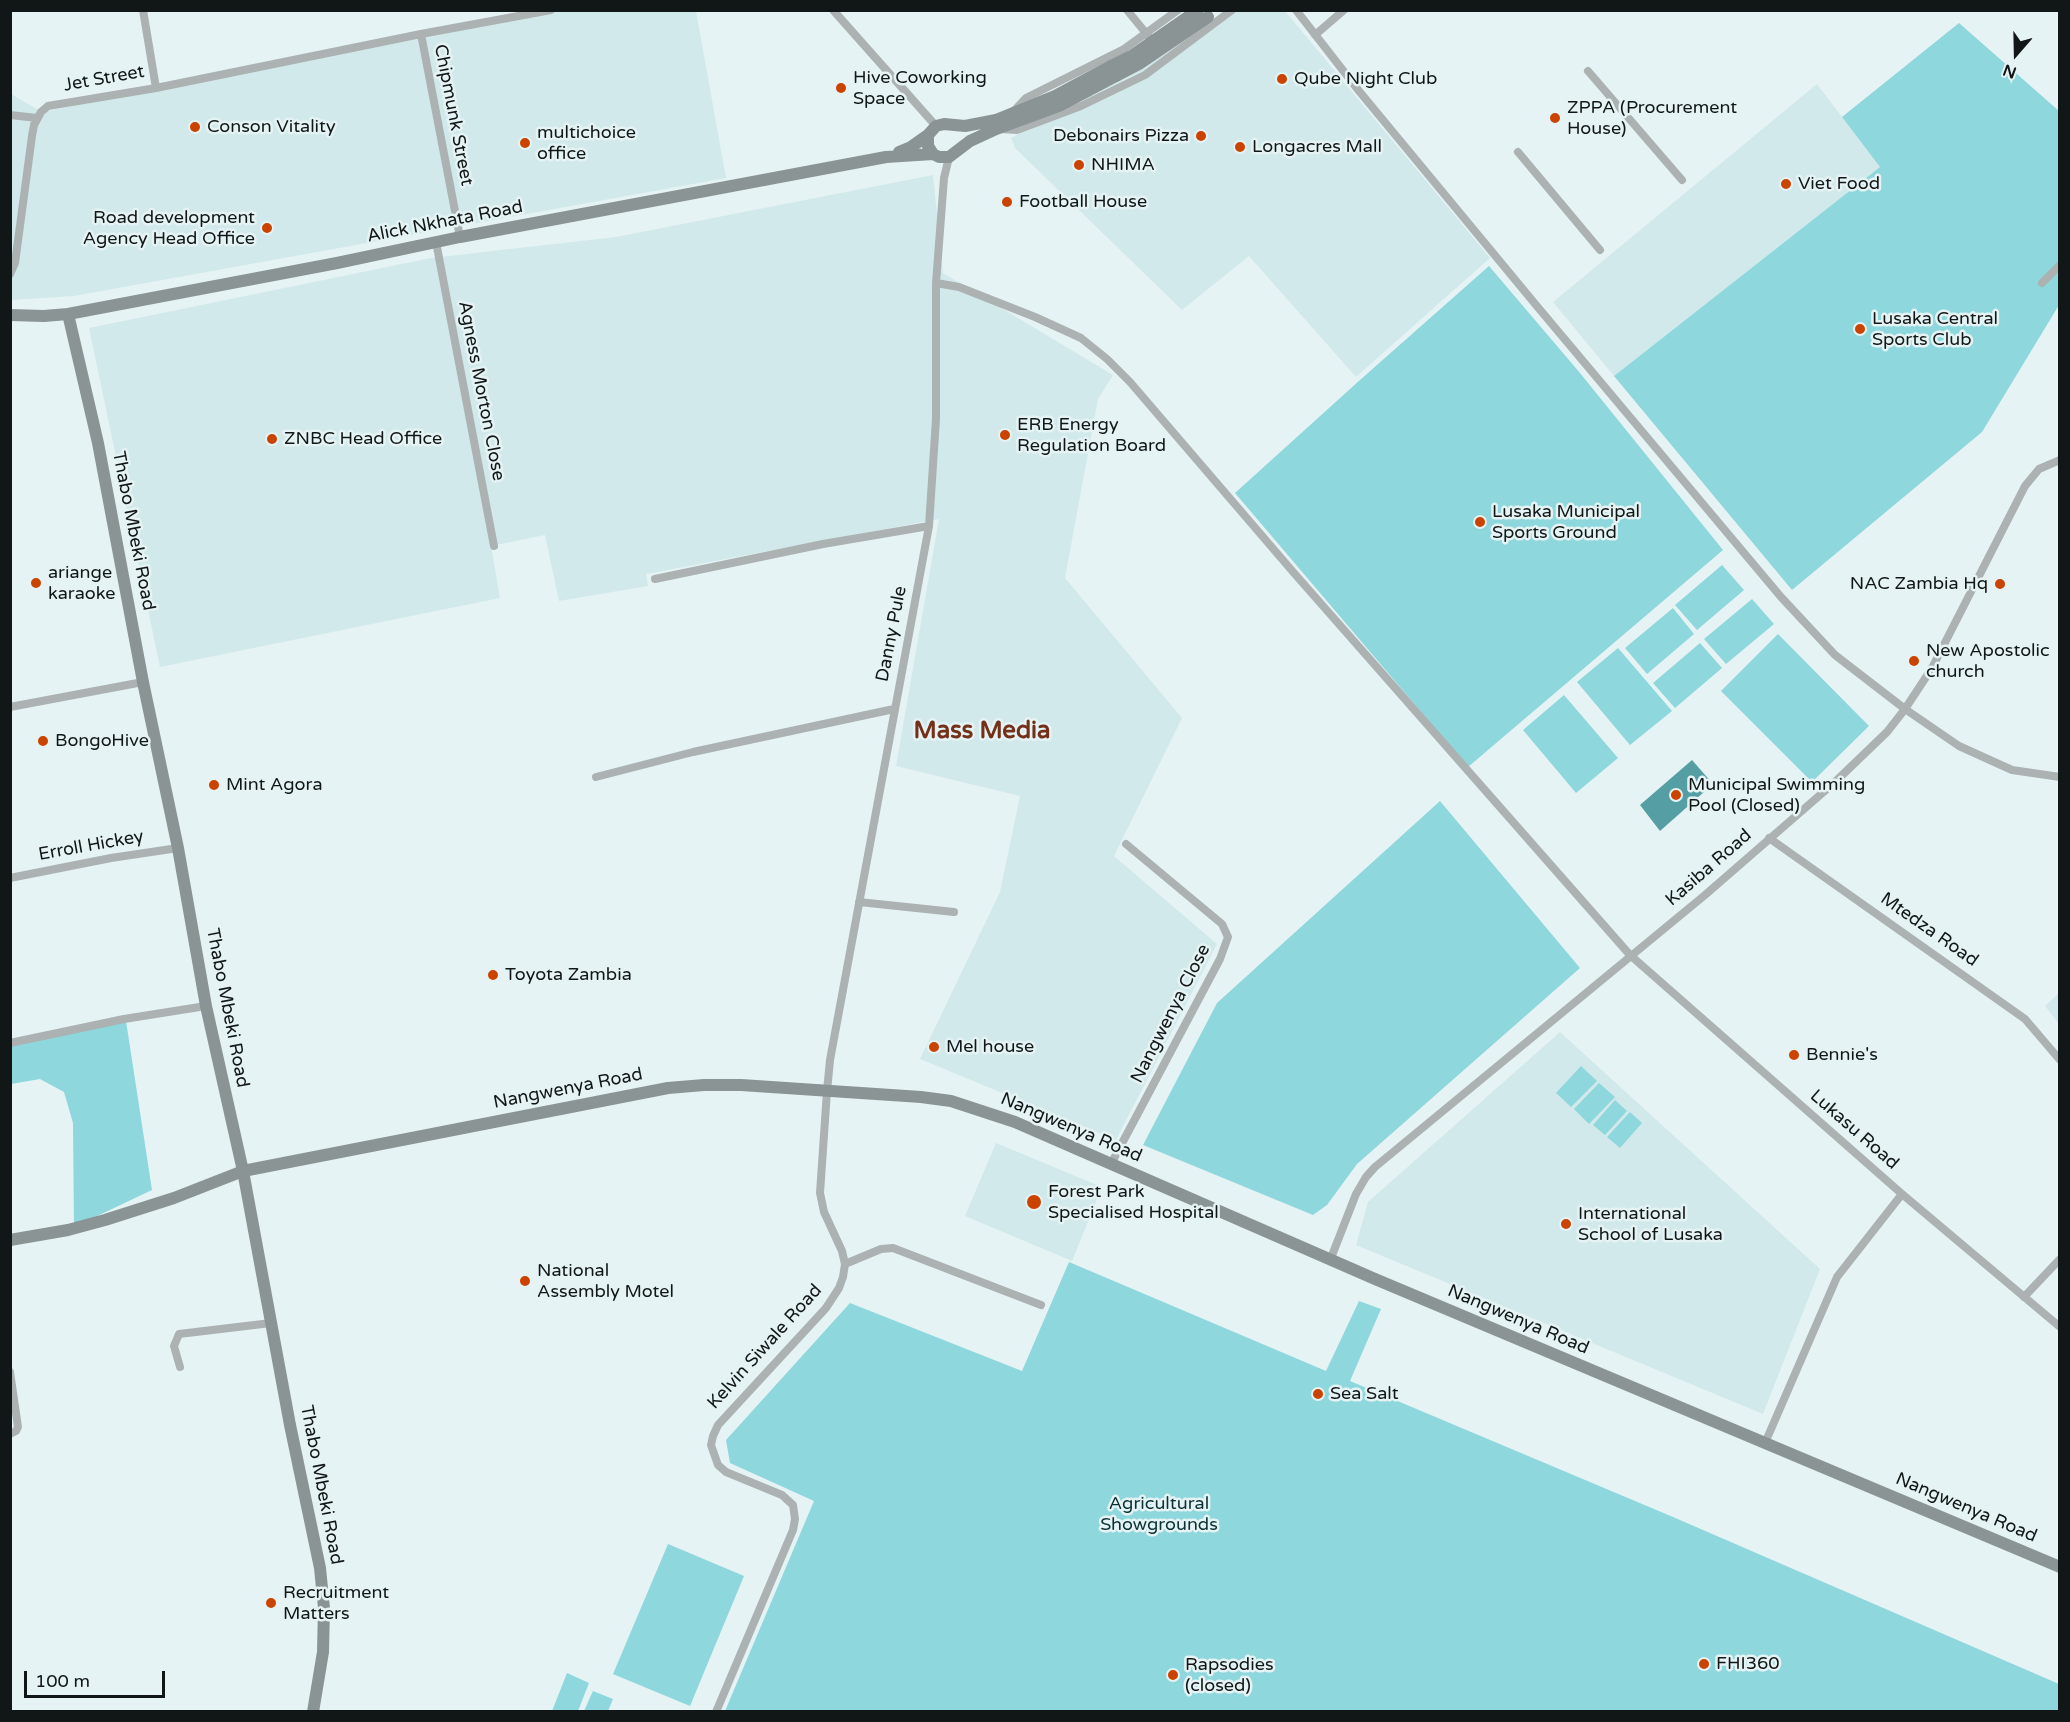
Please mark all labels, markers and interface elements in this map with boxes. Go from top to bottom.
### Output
north arrow [1986,24,2046,84]
street label: Chipmunk Street [429,42,477,188]
text: N [2000,59,2019,83]
street label: Jet Street [62,61,146,97]
place label: Hive Coworking Space [853,67,987,110]
place label: Qube Night Club [1294,68,1437,90]
marker: Qube Night Club [1275,72,1289,86]
marker: Hive Coworking Space [834,81,848,95]
place label: ZPPA (Procurement House) [1567,97,1737,140]
marker: ZPPA (Procurement House) [1548,111,1562,125]
place label: Conson Vitality [207,116,336,138]
marker: Conson Vitality [188,120,202,134]
place label: multichoice office [537,122,636,164]
place label: Debonairs Pizza [1053,125,1189,147]
marker: Debonairs Pizza [1194,129,1208,143]
marker: multichoice office [518,136,532,150]
place label: Longacres Mall [1252,136,1382,158]
marker: Longacres Mall [1233,140,1247,154]
place label: NHIMA [1091,154,1155,176]
marker: NHIMA [1072,158,1086,172]
place label: Viet Food [1798,173,1880,195]
marker: Viet Food [1779,177,1793,191]
place label: Football House [1019,191,1147,213]
marker: Football House [1000,195,1014,209]
street label: Alick Nkhata Road [365,196,525,248]
place label: Road development Agency Head Office [83,207,255,250]
marker: Road development Agency Head Office [260,221,274,235]
street label: Agness Morton Close [453,299,509,483]
place label: Lusaka Central Sports Club [1872,308,1998,350]
marker: Lusaka Central Sports Club [1853,322,1867,336]
place label: ERB Energy Regulation Board [1017,414,1166,456]
place label: ZNBC Head Office [284,428,442,450]
marker: ERB Energy Regulation Board [998,428,1012,442]
marker: ZNBC Head Office [265,432,279,446]
street label: Thabo Mbeki Road [107,449,159,613]
place label: Lusaka Municipal Sports Ground [1492,501,1640,544]
marker: Lusaka Municipal Sports Ground [1473,515,1487,529]
place label: ariange karaoke [48,562,116,604]
place label: NAC Zambia Hq [1850,573,1988,595]
marker: ariange karaoke [29,576,43,590]
marker: NAC Zambia Hq [1993,577,2007,591]
street label: Danny Pule [872,584,912,684]
place label: New Apostolic church [1926,640,2050,682]
marker: New Apostolic church [1907,654,1921,668]
district label: Mass Media [914,718,1050,746]
place label: BongoHive [55,730,149,752]
marker: BongoHive [36,734,50,748]
place label: Mint Agora [226,774,323,796]
place label: Municipal Swimming Pool (Closed) [1688,774,1865,816]
marker: Mint Agora [207,778,221,792]
marker: Municipal Swimming Pool (Closed) [1669,788,1683,802]
street label: Kasiba Road [1662,825,1756,911]
street label: Erroll Hickey [37,826,145,866]
street label: Mtedza Road [1876,888,1982,972]
street label: Thabo Mbeki Road [201,926,253,1090]
street label: Nangwenya Close [1127,941,1215,1087]
place label: Toyota Zambia [505,964,632,986]
marker: Toyota Zambia [486,968,500,982]
place label: Mel house [946,1036,1034,1058]
marker: Mel house [927,1040,941,1054]
place label: Bennie's [1806,1044,1878,1066]
marker: Bennie's [1787,1048,1801,1062]
street label: Nangwenya Road [492,1064,644,1114]
street label: Lukasu Road [1805,1086,1903,1174]
street label: Nangwenya Road [997,1088,1145,1168]
place label: Forest Park Specialised Hospital [1048,1181,1219,1224]
marker: Forest Park Specialised Hospital [1025,1193,1043,1211]
place label: International School of Lusaka [1578,1203,1723,1246]
marker: International School of Lusaka [1559,1217,1573,1231]
place label: National Assembly Motel [537,1260,674,1302]
marker: National Assembly Motel [518,1274,532,1288]
street label: Kelvin Siwale Road [703,1280,827,1414]
street label: Nangwenya Road [1444,1280,1592,1360]
place label: Sea Salt [1330,1383,1399,1405]
marker: Sea Salt [1311,1387,1325,1401]
street label: Thabo Mbeki Road [295,1403,347,1567]
street label: Nangwenya Road [1892,1468,2040,1548]
park label: Agricultural Showgrounds [1100,1493,1218,1536]
place label: Recruitment Matters [283,1582,389,1624]
marker: Recruitment Matters [264,1596,278,1610]
place label: FHI360 [1716,1653,1780,1675]
place label: Rapsodies (closed) [1185,1654,1274,1696]
marker: FHI360 [1697,1657,1711,1671]
scale bar [27,1659,168,1697]
marker: Rapsodies (closed) [1166,1668,1180,1682]
text: 100 m [35,1670,90,1692]

